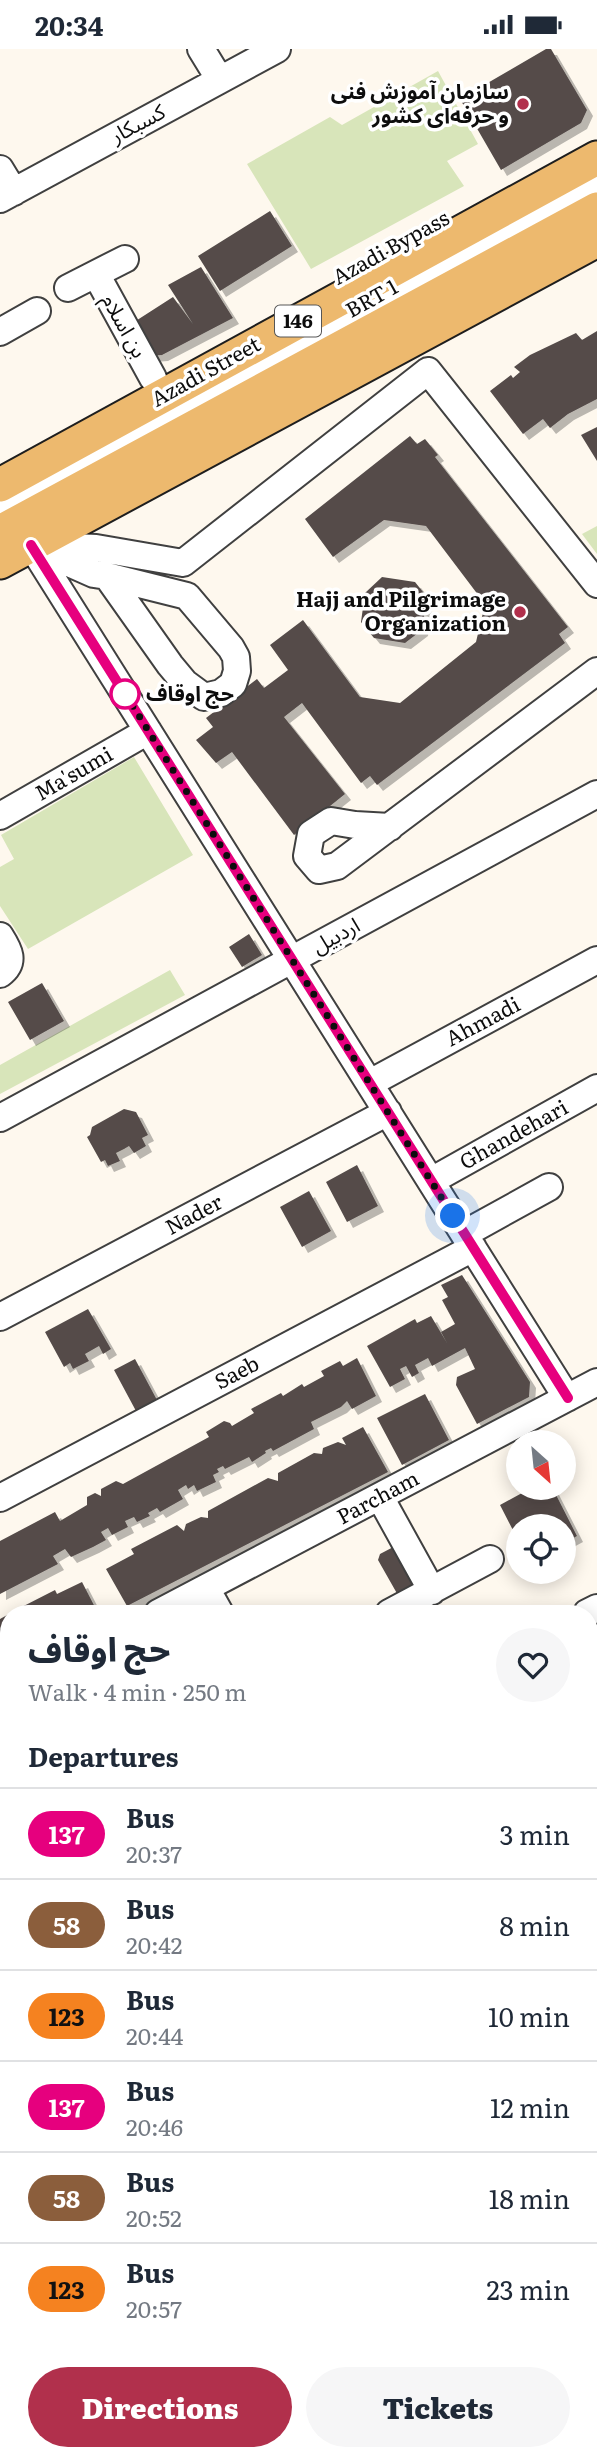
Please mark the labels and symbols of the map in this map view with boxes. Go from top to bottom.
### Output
place label: سازمان آموزش فنی و حرفه‌ای کشور [331,74,509,129]
street label: کسبکار [103,94,170,150]
marker: سازمان آموزش فنی و حرفه‌ای کشور [515,96,531,112]
street label: Azadi Bypass [326,201,454,291]
street label: BRT 1 [339,270,403,324]
street label: بن اسلام [93,287,157,364]
road number: 146 [275,305,321,337]
street label: Azadi Street [144,327,266,413]
place label: Hajj and Pilgrimage Organization [296,582,506,637]
marker: Hajj and Pilgrimage Organization [512,604,528,620]
place label: حج اوقاف [146,676,234,709]
marker: حج اوقاف [110,679,140,709]
street label: Ma'sumi [28,737,118,807]
street label: اردبیل [305,908,365,960]
street label: Ahmadi [439,987,525,1052]
street label: Ghandehari [453,1090,573,1175]
street label: Nader [159,1185,227,1241]
your location [435,1198,470,1233]
street label: Saeb [208,1346,264,1395]
north arrow [506,1430,576,1500]
street label: Parcham [330,1461,423,1530]

